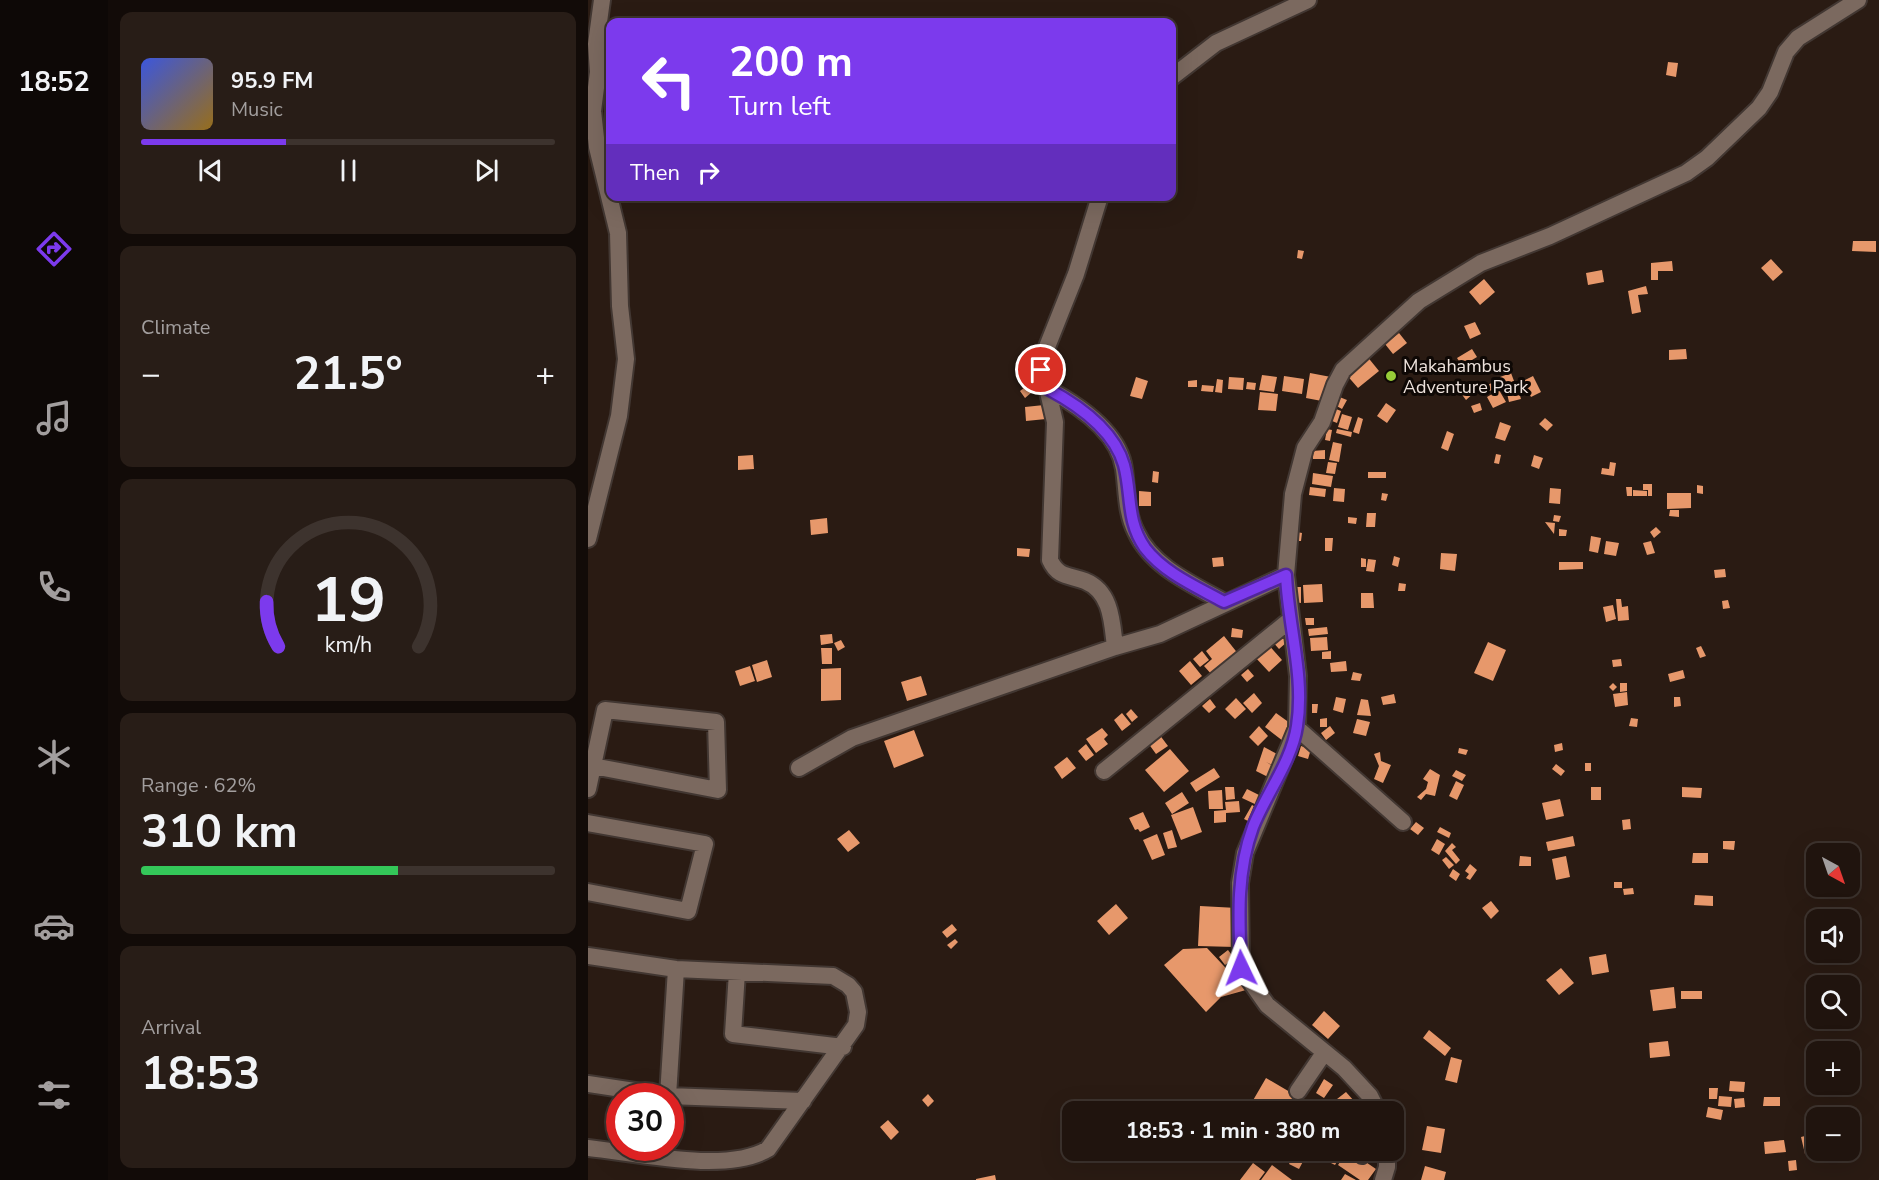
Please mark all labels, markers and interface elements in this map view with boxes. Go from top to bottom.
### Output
text: 200 m [729,34,853,91]
icon: left [630,42,708,120]
text: 18:52 [18,64,90,101]
text: 95.9 FM [231,66,313,96]
text: Turn left [729,88,830,125]
text: Music [231,96,283,123]
icon: previous [194,154,227,187]
icon: pause [332,154,365,187]
icon: next [470,154,503,187]
icon: right [692,156,725,189]
text: Then [630,158,680,188]
icon: directions [33,228,75,270]
text: Climate [141,314,210,341]
text: 21.5° [293,344,403,405]
pin [1015,344,1066,395]
text: − [141,352,161,397]
text: + [535,352,555,397]
icon: arrive [1024,353,1057,386]
place label: Makahambus Adventure Park [1403,354,1529,399]
marker: Makahambus Adventure Park [1384,369,1398,383]
icon: music [33,397,75,439]
text: 19 [311,558,385,643]
icon: phone [33,566,75,608]
text: km/h [324,630,372,660]
icon: climate [33,736,75,778]
text: Range · 62% [141,772,256,799]
text: 310 km [141,802,298,863]
north arrow [1806,843,1860,897]
map controls [1806,843,1860,1161]
icon: car [33,905,75,947]
button: sound [1806,909,1860,963]
position arrow [1209,936,1273,1000]
button: search [1806,975,1860,1029]
text: Arrival [141,1014,201,1041]
button: + [1806,1041,1860,1095]
text: 18:53 [141,1044,260,1105]
icon: filters [33,1074,75,1116]
speed limit sign: 30 [606,1083,684,1161]
button: − [1806,1107,1860,1161]
text: 18:53 · 1 min · 380 m [1126,1116,1340,1146]

